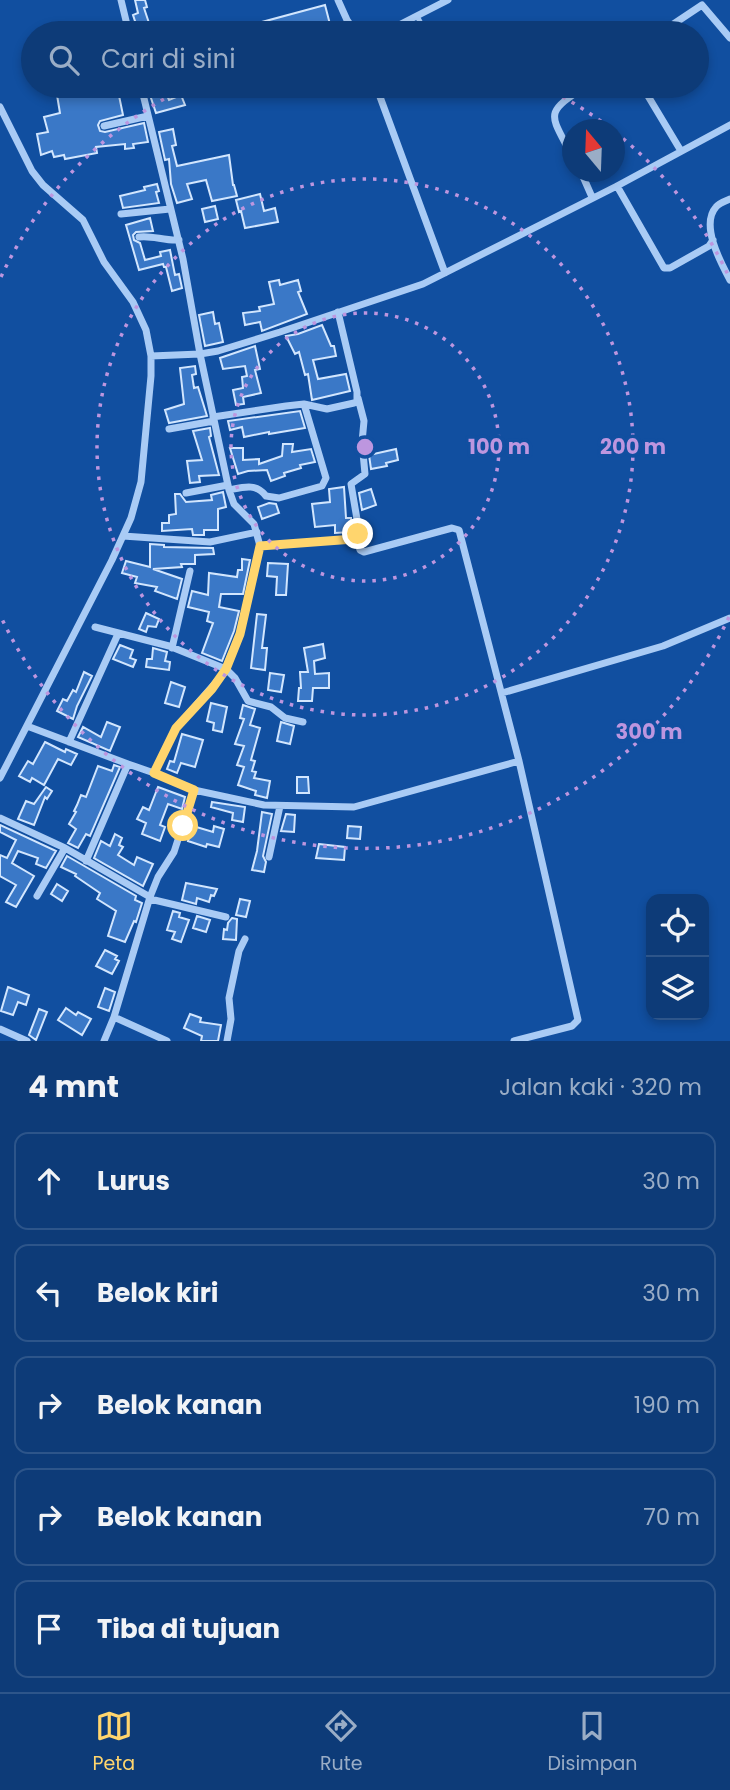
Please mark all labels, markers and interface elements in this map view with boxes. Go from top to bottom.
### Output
search box [21,21,709,98]
icon: search [45,41,83,79]
text: Cari di sini [101,41,236,77]
north arrow [562,119,625,182]
text: 100 m [468,432,530,461]
text: 200 m [600,432,666,461]
centre of rings [353,435,377,459]
route end [342,518,373,549]
text: 300 m [616,717,682,746]
route start [167,810,198,841]
map controls [646,894,709,1020]
button: locate [646,894,709,957]
button: layers [646,957,709,1020]
text: 4 mnt [28,1065,119,1108]
text: Jalan kaki · 320 m [499,1071,702,1103]
icon: ahead [30,1162,68,1200]
text: Lurus [97,1163,170,1199]
text: 30 m [642,1165,700,1197]
icon: left [30,1274,68,1312]
text: Belok kiri [97,1275,219,1311]
text: 30 m [642,1277,700,1309]
icon: right [30,1386,68,1424]
text: Belok kanan [97,1387,262,1423]
text: 190 m [634,1389,700,1421]
icon: right [30,1498,68,1536]
text: Belok kanan [97,1499,262,1535]
text: 70 m [643,1501,700,1533]
icon: arrive [30,1610,68,1648]
text: Tiba di tujuan [97,1611,280,1647]
tab: Peta [92,1707,135,1778]
tab: Rute [320,1707,362,1778]
tab: Disimpan [547,1707,638,1778]

